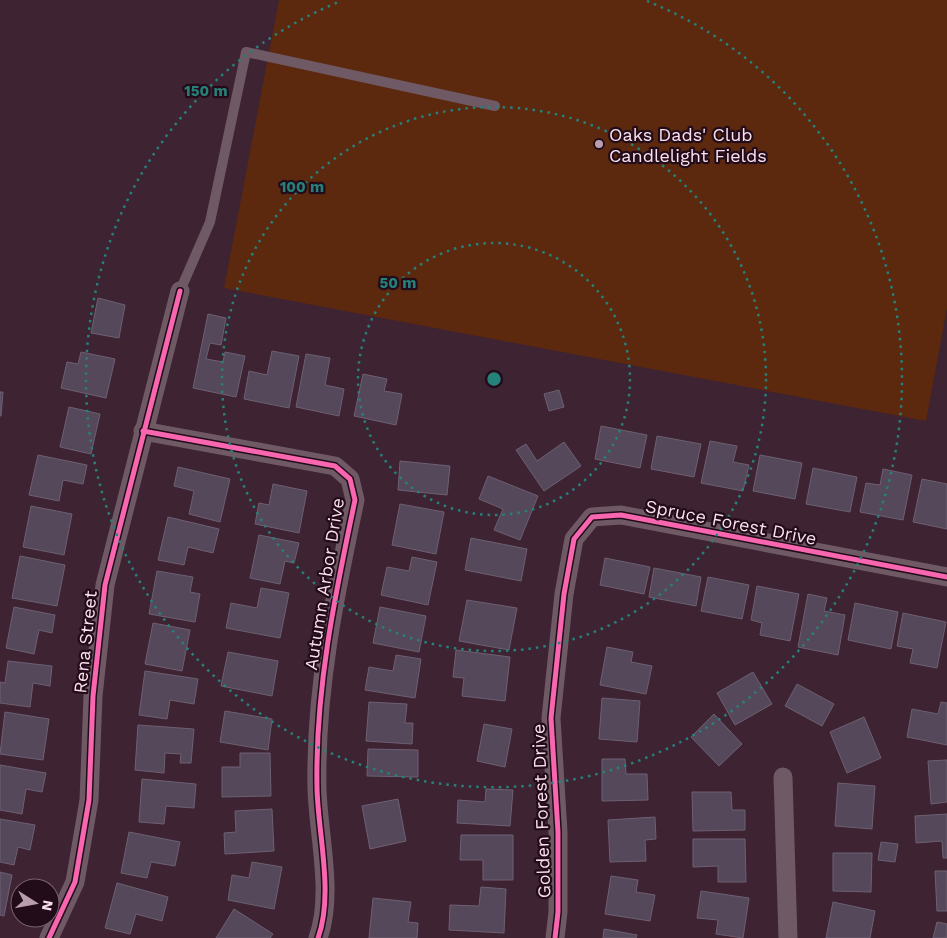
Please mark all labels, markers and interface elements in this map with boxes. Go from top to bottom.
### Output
text: 150 m [184,82,228,100]
place label: Oaks Dads' Club Candlelight Fields [609,124,767,166]
marker: Oaks Dads' Club Candlelight Fields [593,138,605,150]
text: 100 m [280,178,324,196]
text: 50 m [380,274,416,292]
centre of rings [485,370,503,388]
street label: Spruce Forest Drive [644,495,818,549]
street label: Autumn Arbor Drive [300,496,348,672]
street label: Rena Street [69,589,101,694]
street label: Golden Forest Drive [527,723,555,899]
north arrow [10,878,60,928]
text: N [39,899,57,912]

